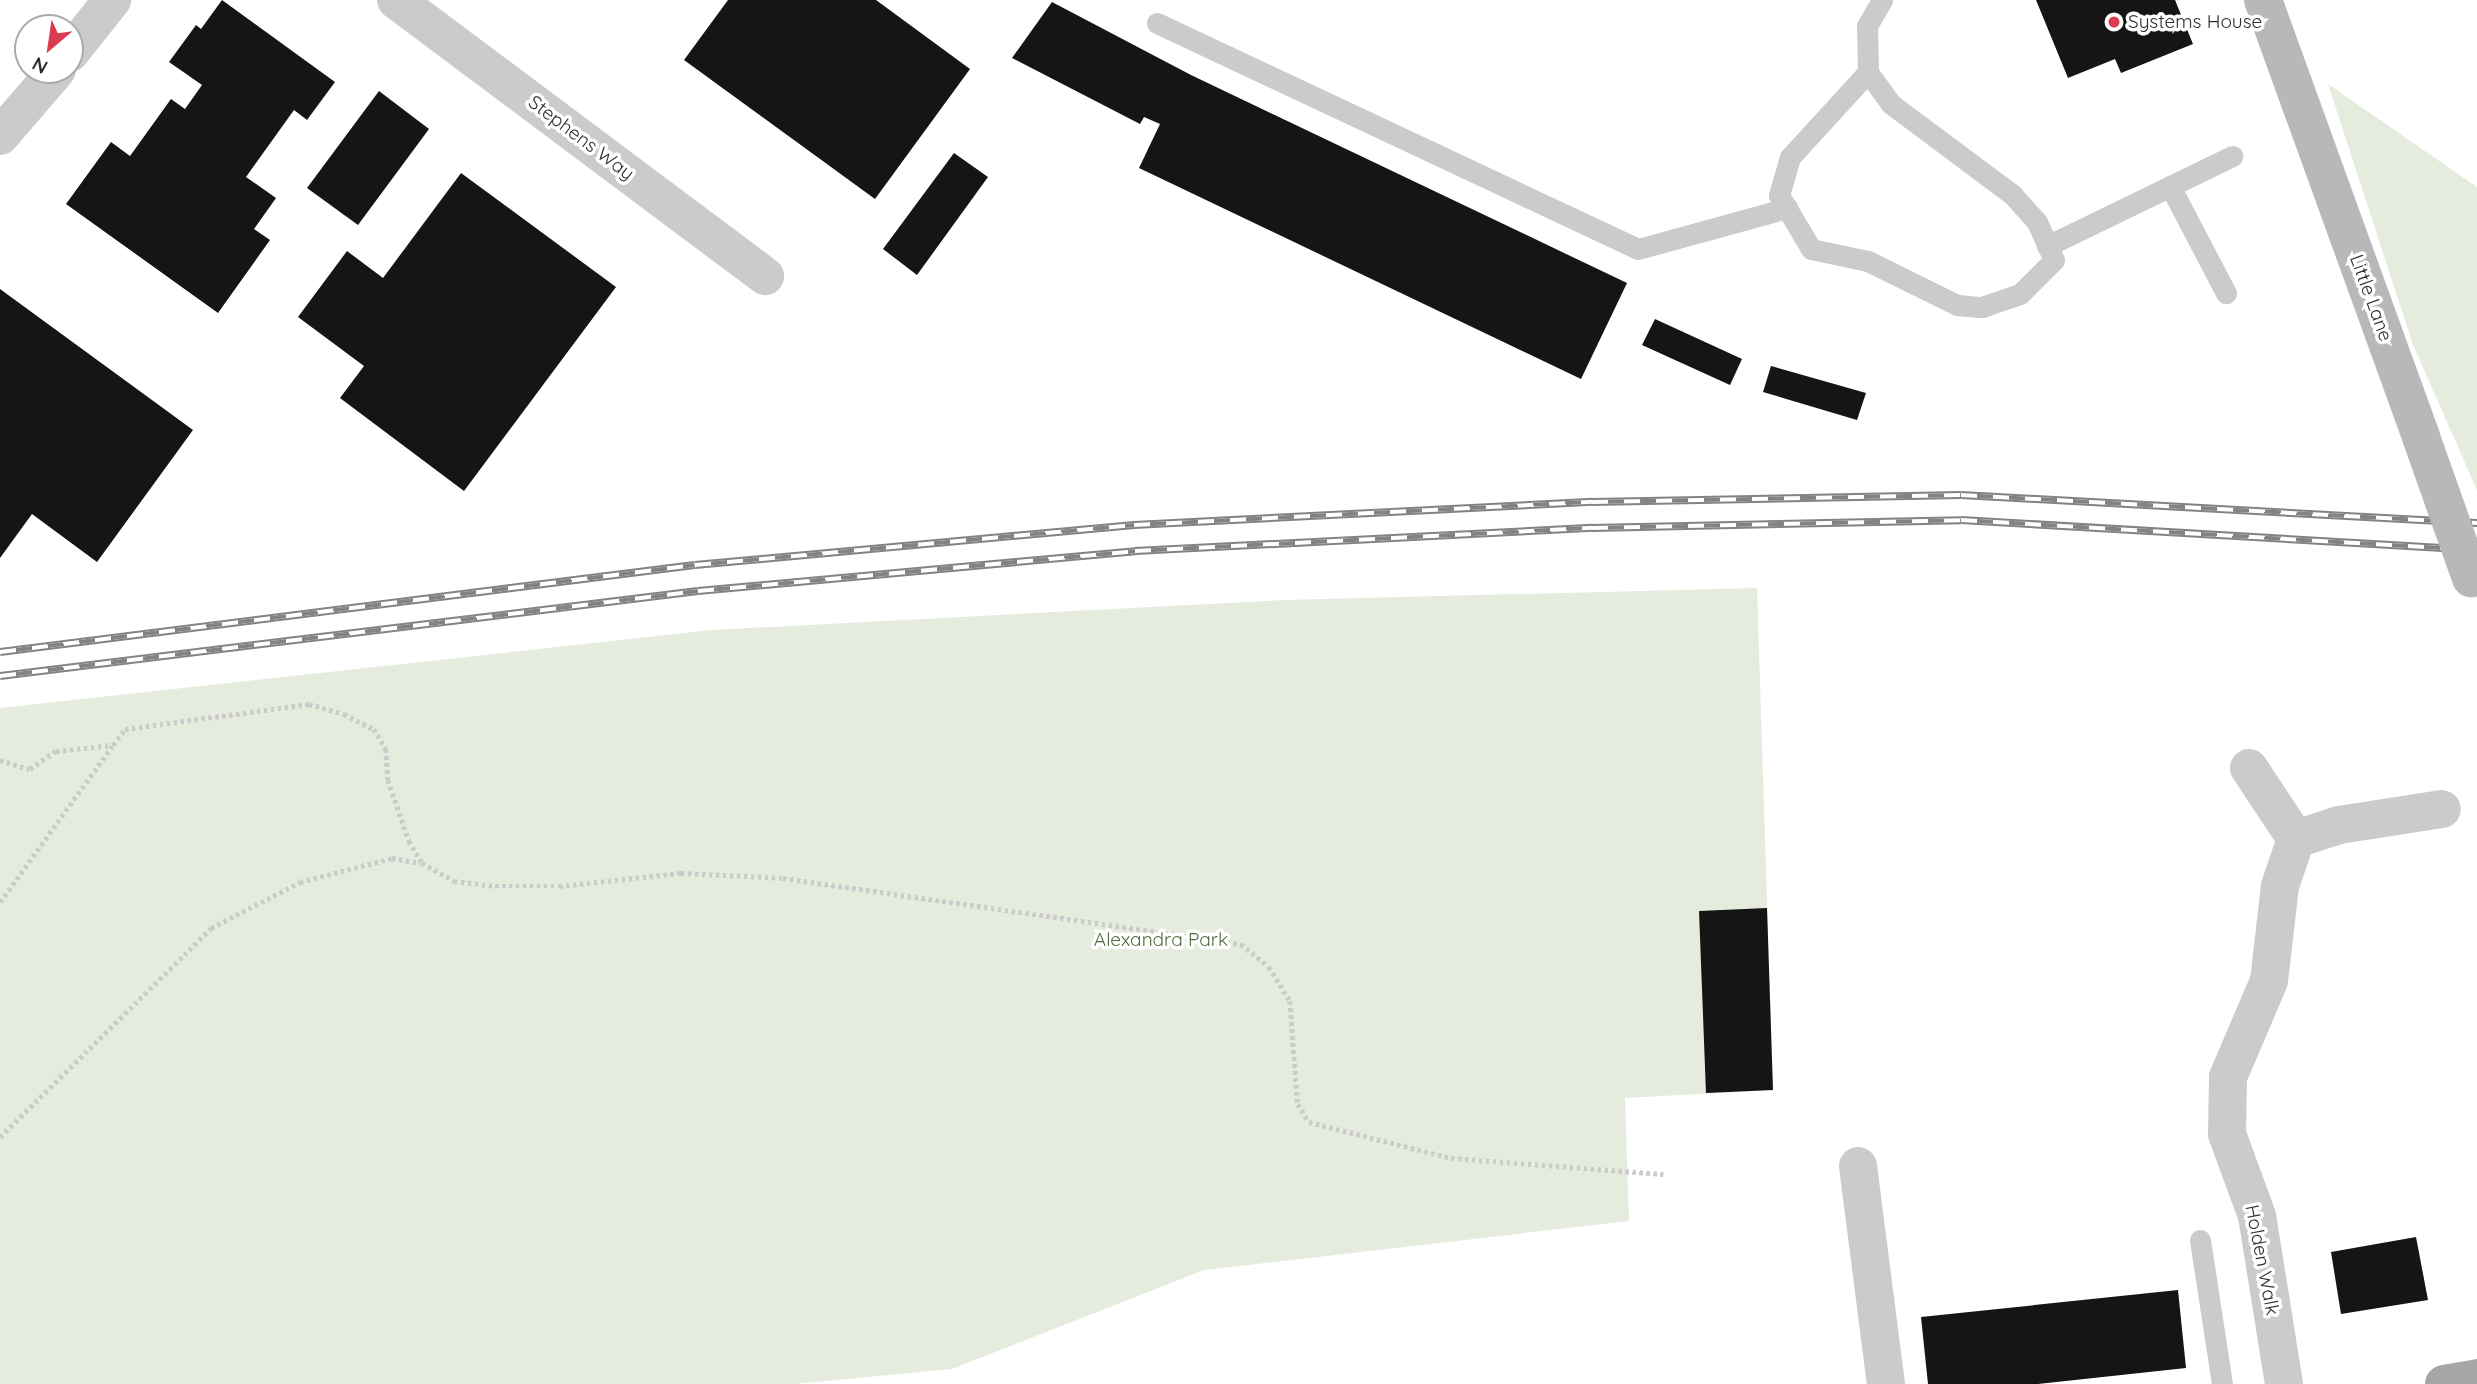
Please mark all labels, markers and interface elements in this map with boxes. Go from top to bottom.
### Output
place label: Systems House [2128,11,2262,33]
north arrow [14,14,84,84]
marker: Systems House [2106,14,2122,30]
text: N [28,52,52,79]
street label: Stephens Way [524,91,638,185]
street label: Little Lane [2345,252,2397,344]
park label: Alexandra Park [1094,929,1228,951]
street label: Holden Walk [2240,1203,2284,1317]

